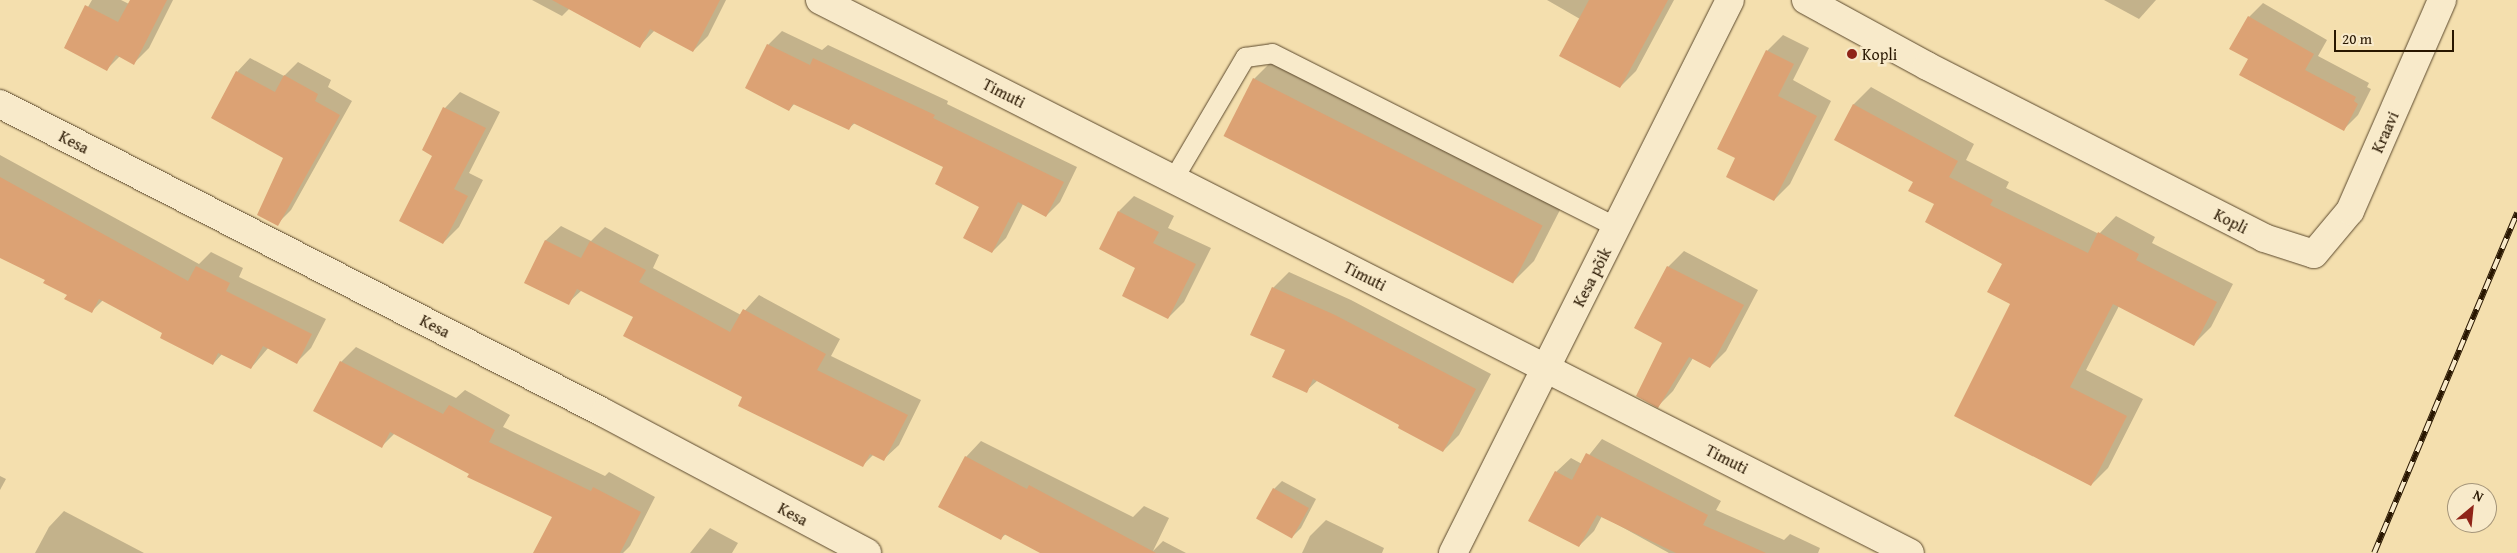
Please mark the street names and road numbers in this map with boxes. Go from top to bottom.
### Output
street label: Timuti [979,74,1029,112]
street label: Kraavi [2367,108,2403,156]
street label: Kesa [56,126,92,158]
street label: Kopli [2211,204,2251,238]
street label: Kesa põik [1569,244,1615,310]
street label: Timuti [1340,257,1390,295]
street label: Kesa [417,310,453,342]
street label: Timuti [1702,440,1752,478]
street label: Kesa [775,498,811,530]

